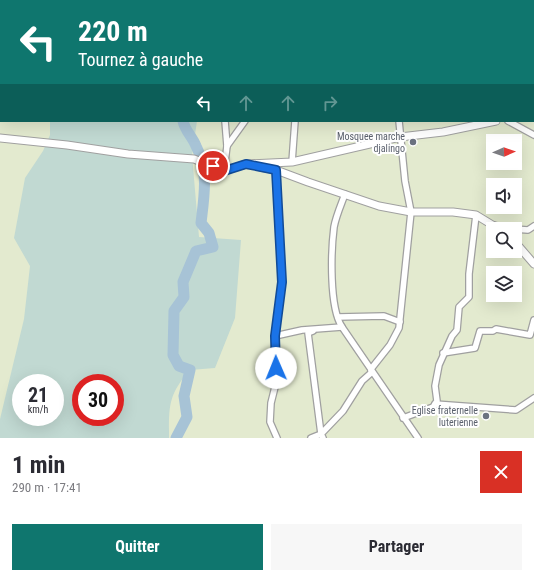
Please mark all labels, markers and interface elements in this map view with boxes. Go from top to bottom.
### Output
text: 220 m [78,15,148,48]
icon: left [12,16,64,68]
text: Tournez à gauche [78,49,203,70]
icon: left [193,92,215,114]
icon: ahead [235,92,257,114]
icon: ahead [277,92,299,114]
icon: right [319,92,341,114]
place label: Mosquee marche djalingo [337,131,405,154]
north arrow [486,134,522,170]
map controls [486,134,522,302]
marker: Mosquee marche djalingo [408,137,418,147]
pin [196,149,230,183]
icon: arrive [202,155,224,177]
button: sound [486,178,522,214]
button: search [486,222,522,258]
button: layers [486,266,522,302]
position arrow [255,347,297,389]
speed limit sign: 30 [72,374,124,426]
text: 21 [28,383,48,407]
text: km/h [28,404,48,415]
place label: Eglise fraternelle luterienne [412,405,478,428]
marker: Eglise fraternelle luterienne [481,411,491,421]
text: 1 min [12,451,65,479]
button: close [480,451,522,493]
text: 290 m · 17:41 [12,480,82,495]
button: Quitter [12,524,263,570]
button: Partager [271,524,522,570]

